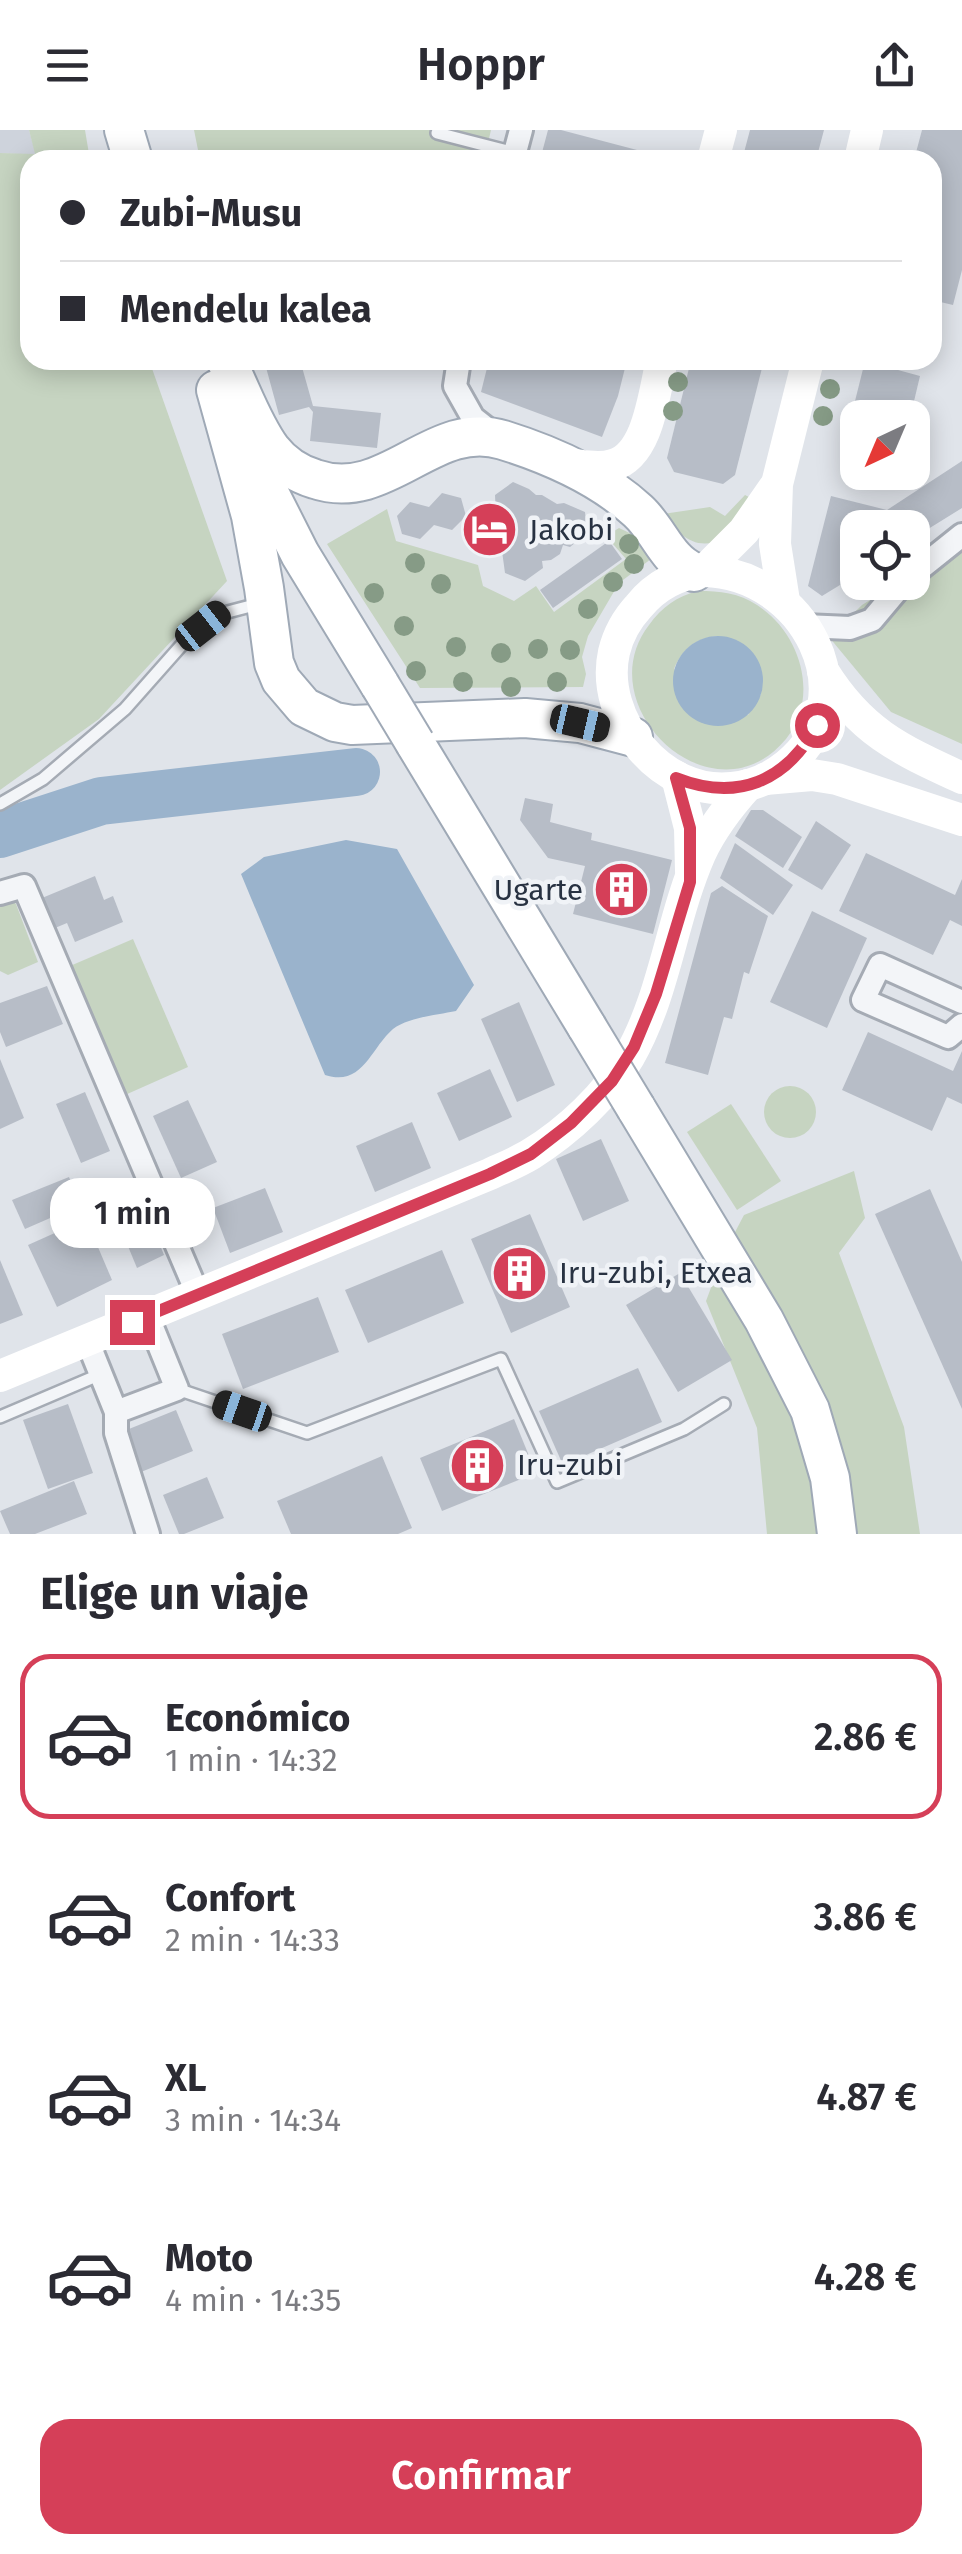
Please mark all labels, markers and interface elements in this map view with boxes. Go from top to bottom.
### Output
icon: menu [40,38,95,93]
text: Hoppr [417,38,545,92]
icon: share [867,38,922,93]
text: Zubi-Musu [120,190,302,236]
text: Mendelu kalea [120,286,372,332]
north arrow [840,400,930,490]
map controls [840,400,930,600]
hotel icon: Jakobi [460,500,520,560]
button: locate [840,510,930,600]
place label: Jakobi [529,512,613,548]
car [170,596,236,656]
car [547,702,613,744]
route start [795,703,840,748]
building icon: Ugarte [592,860,652,920]
place label: Ugarte [493,872,583,908]
callout: 1 min [49,1177,214,1247]
text: 1 min [94,1194,171,1232]
building icon: Iru-zubi, Etxea [490,1243,550,1303]
place label: Iru-zubi, Etxea [559,1255,753,1291]
route end [110,1300,155,1345]
car [209,1387,275,1435]
building icon: Iru-zubi [448,1435,508,1495]
place label: Iru-zubi [517,1447,623,1483]
text: Elige un viaje [40,1567,308,1621]
icon: car [45,1692,135,1782]
text: Económico [165,1695,350,1741]
text: 2.86 € [814,1714,917,1760]
text: 1 min · 14:32 [165,1741,338,1779]
icon: car [45,1872,135,1962]
text: Confort [165,1875,295,1921]
text: 3.86 € [814,1894,917,1940]
text: 2 min · 14:33 [165,1921,340,1959]
icon: car [45,2052,135,2142]
text: XL [165,2055,207,2101]
text: 4.87 € [816,2074,917,2120]
text: 3 min · 14:34 [165,2101,341,2139]
icon: car [45,2232,135,2322]
text: Moto [165,2235,253,2281]
text: 4.28 € [814,2254,917,2300]
text: 4 min · 14:35 [165,2281,341,2319]
button: Confirmar [40,2419,922,2534]

